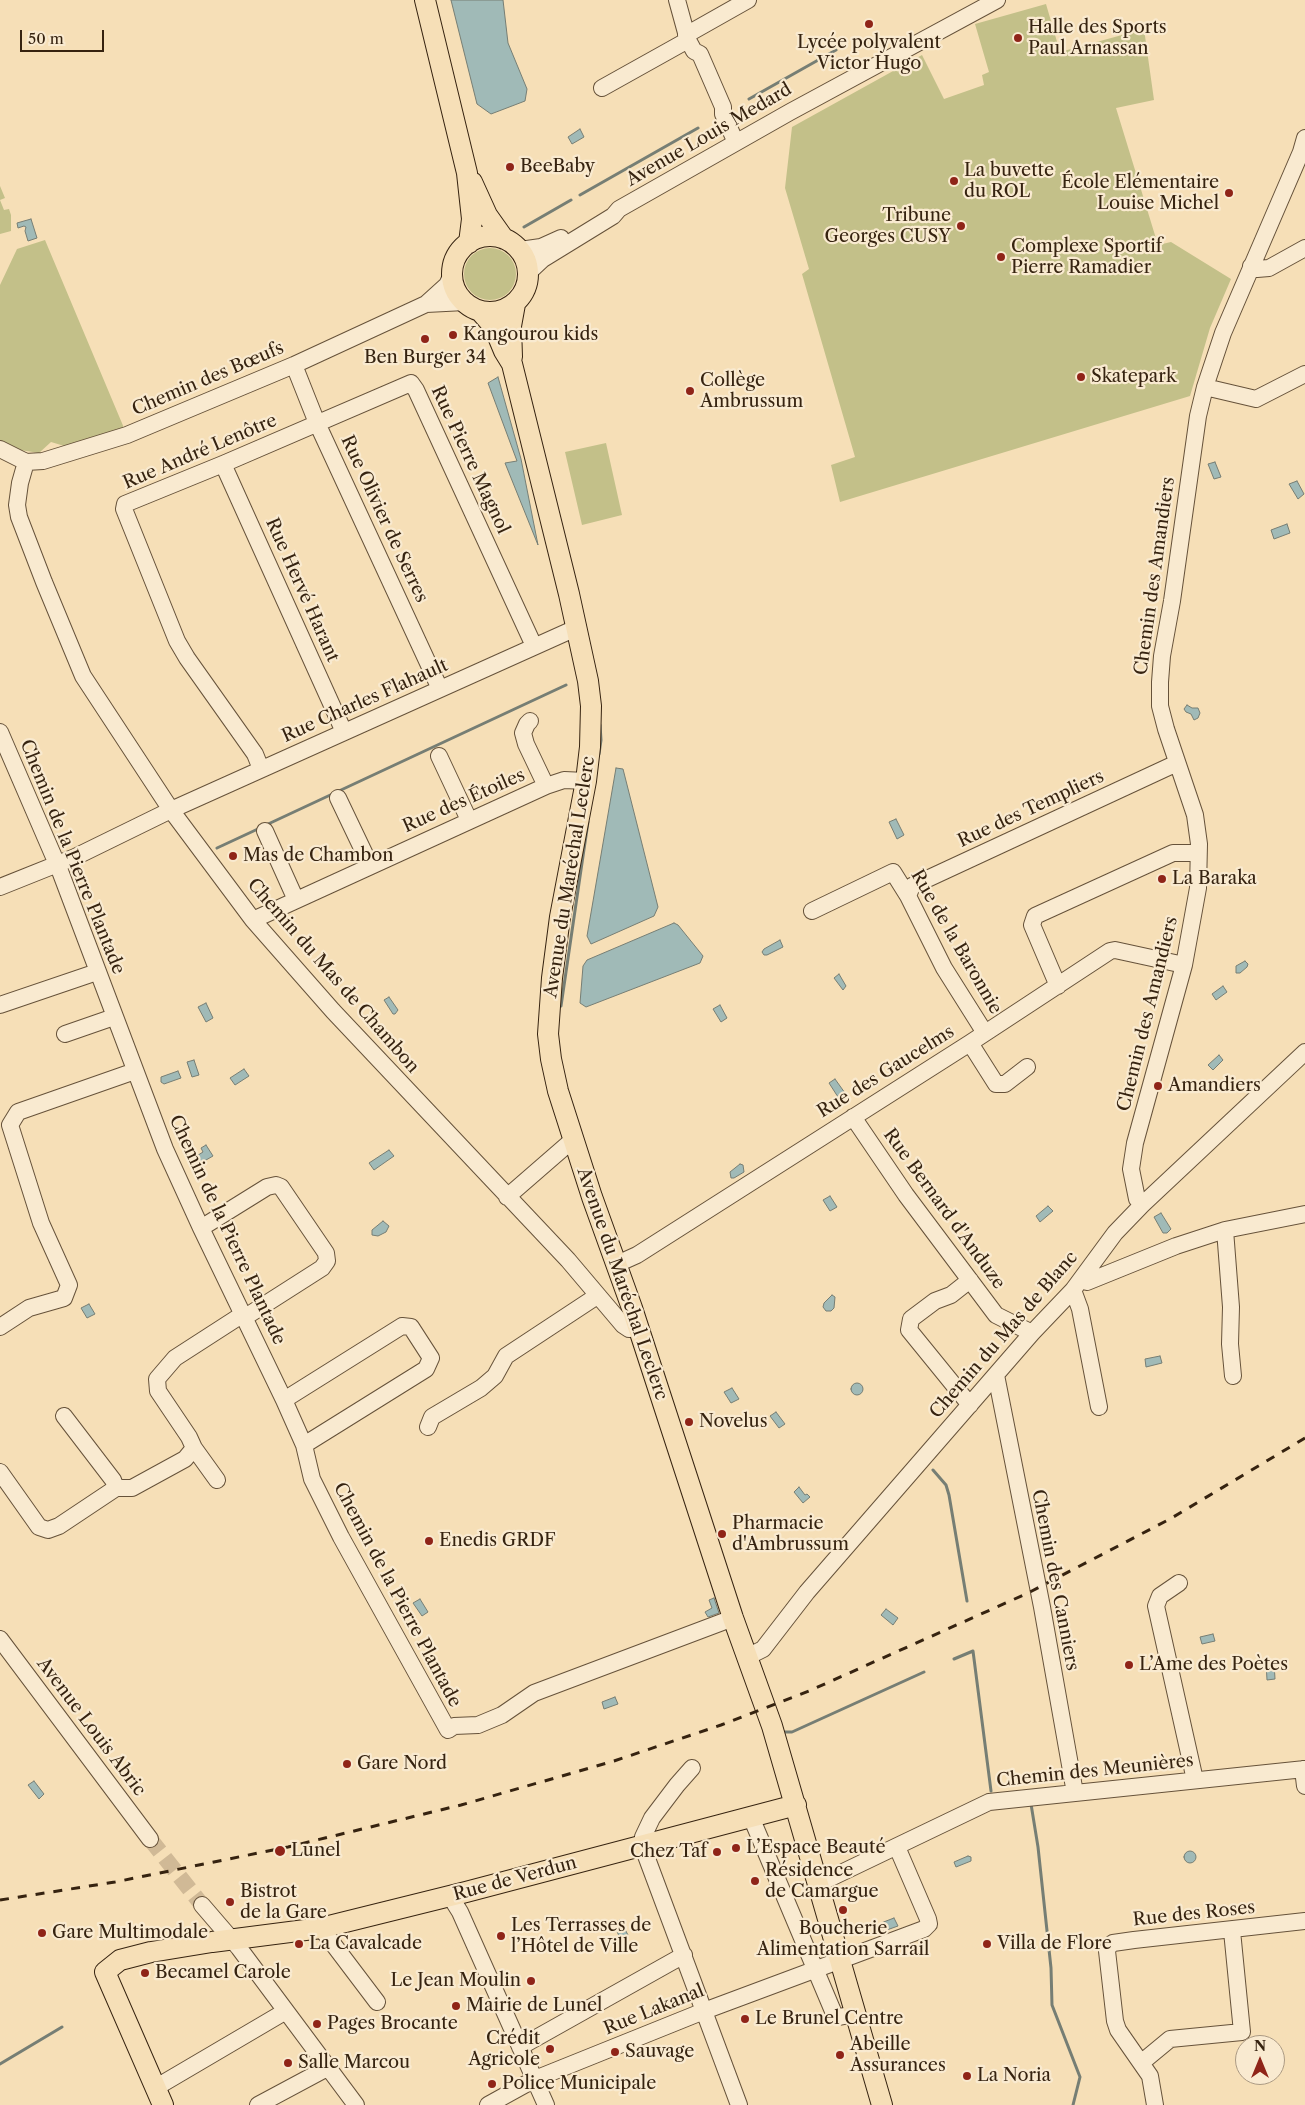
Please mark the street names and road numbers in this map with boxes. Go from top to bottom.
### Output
street label: Avenue Louis Medard [622,79,796,191]
street label: Chemin des Bœufs [129,337,287,421]
street label: Rue Pierre Magnol [426,382,514,538]
street label: Rue André Lenôtre [120,410,280,494]
street label: Rue Olivier de Serres [336,432,432,606]
street label: Chemin des Amandiers [1130,475,1180,677]
street label: Rue Hervé Harant [261,515,343,665]
street label: Rue Charles Flahault [279,655,451,747]
street label: Chemin de la Pierre Plantade [15,737,129,977]
street label: Avenue du Maréchal Leclerc [540,755,600,999]
street label: Rue des Étoiles [400,764,528,838]
street label: Rue des Templiers [954,766,1108,852]
street label: Rue de la Baronnie [906,866,1006,1018]
street label: Chemin du Mas de Chambon [243,874,423,1078]
street label: Chemin des Amandiers [1113,914,1183,1114]
street label: Rue des Gaucelms [814,1021,958,1123]
street label: Chemin de la Pierre Plantade [164,1112,290,1348]
street label: Rue Bernard d'Anduze [879,1125,1009,1293]
street label: Avenue du Maréchal Leclerc [572,1165,672,1403]
street label: Chemin du Mas de Blanc [926,1247,1082,1423]
street label: Chemin de la Pierre Plantade [329,1479,465,1711]
street label: Chemin des Canniers [1027,1488,1083,1672]
street label: Avenue Louis Abric [32,1654,150,1800]
street label: Chemin des Meunières [995,1750,1195,1792]
street label: Rue de Verdun [451,1852,579,1906]
street label: Rue des Roses [1132,1897,1256,1931]
street label: Rue Lakanal [601,1980,707,2040]

